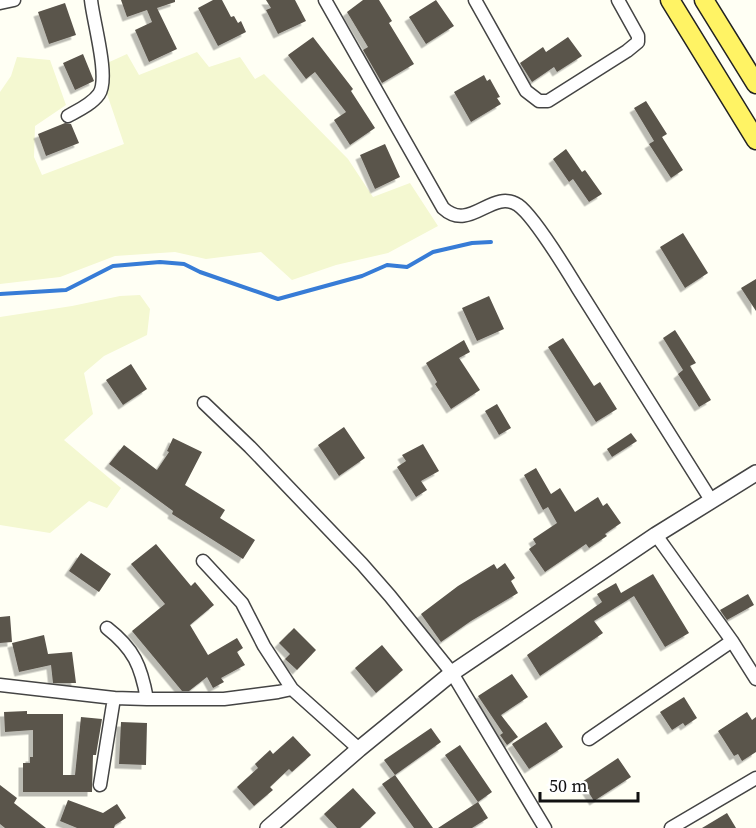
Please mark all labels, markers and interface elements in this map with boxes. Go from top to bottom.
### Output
scale bar [540,765,638,803]
text: 50 m [549,773,587,798]

